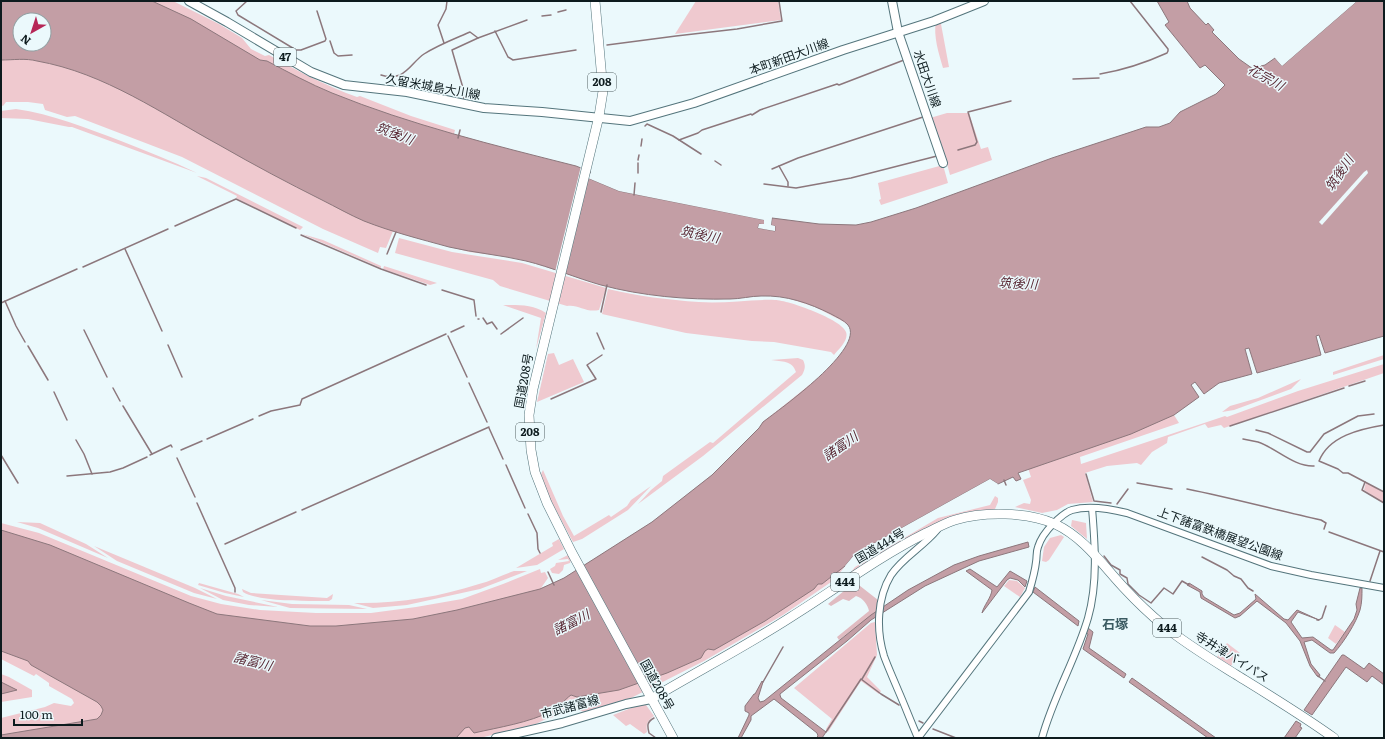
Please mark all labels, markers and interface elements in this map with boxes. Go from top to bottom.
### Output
north arrow [12,12,52,52]
text: N [16,31,34,50]
street label: 本町新田大川線 [746,33,831,79]
street label: 水田大川線 [910,47,946,110]
road number: 47 [274,48,296,66]
water label: 花宗川 [1245,59,1290,95]
street label: 久留米城島大川線 [384,69,482,103]
road number: 208 [588,73,616,91]
water label: 筑後川 [374,117,419,149]
water label: 筑後川 [1320,150,1358,194]
water label: 筑後川 [679,220,723,247]
water label: 筑後川 [998,272,1040,293]
street label: 国道208号 [509,352,537,410]
road number: 208 [516,423,544,441]
water label: 諸富川 [818,425,863,465]
street label: 上下諸富鉄橋展望公園線 [1155,502,1285,564]
street label: 国道444号 [851,523,908,567]
road number: 444 [831,573,859,591]
water label: 諸富川 [549,603,594,639]
district label: 石塚 [1102,614,1128,633]
road number: 444 [1153,619,1181,637]
street label: 寺井津バイパス [1192,626,1273,686]
water label: 諸富川 [232,647,276,675]
street label: 国道208号 [637,656,679,713]
street label: 市武諸富線 [538,690,601,722]
scale bar [14,701,82,727]
text: 100 m [20,705,53,723]

